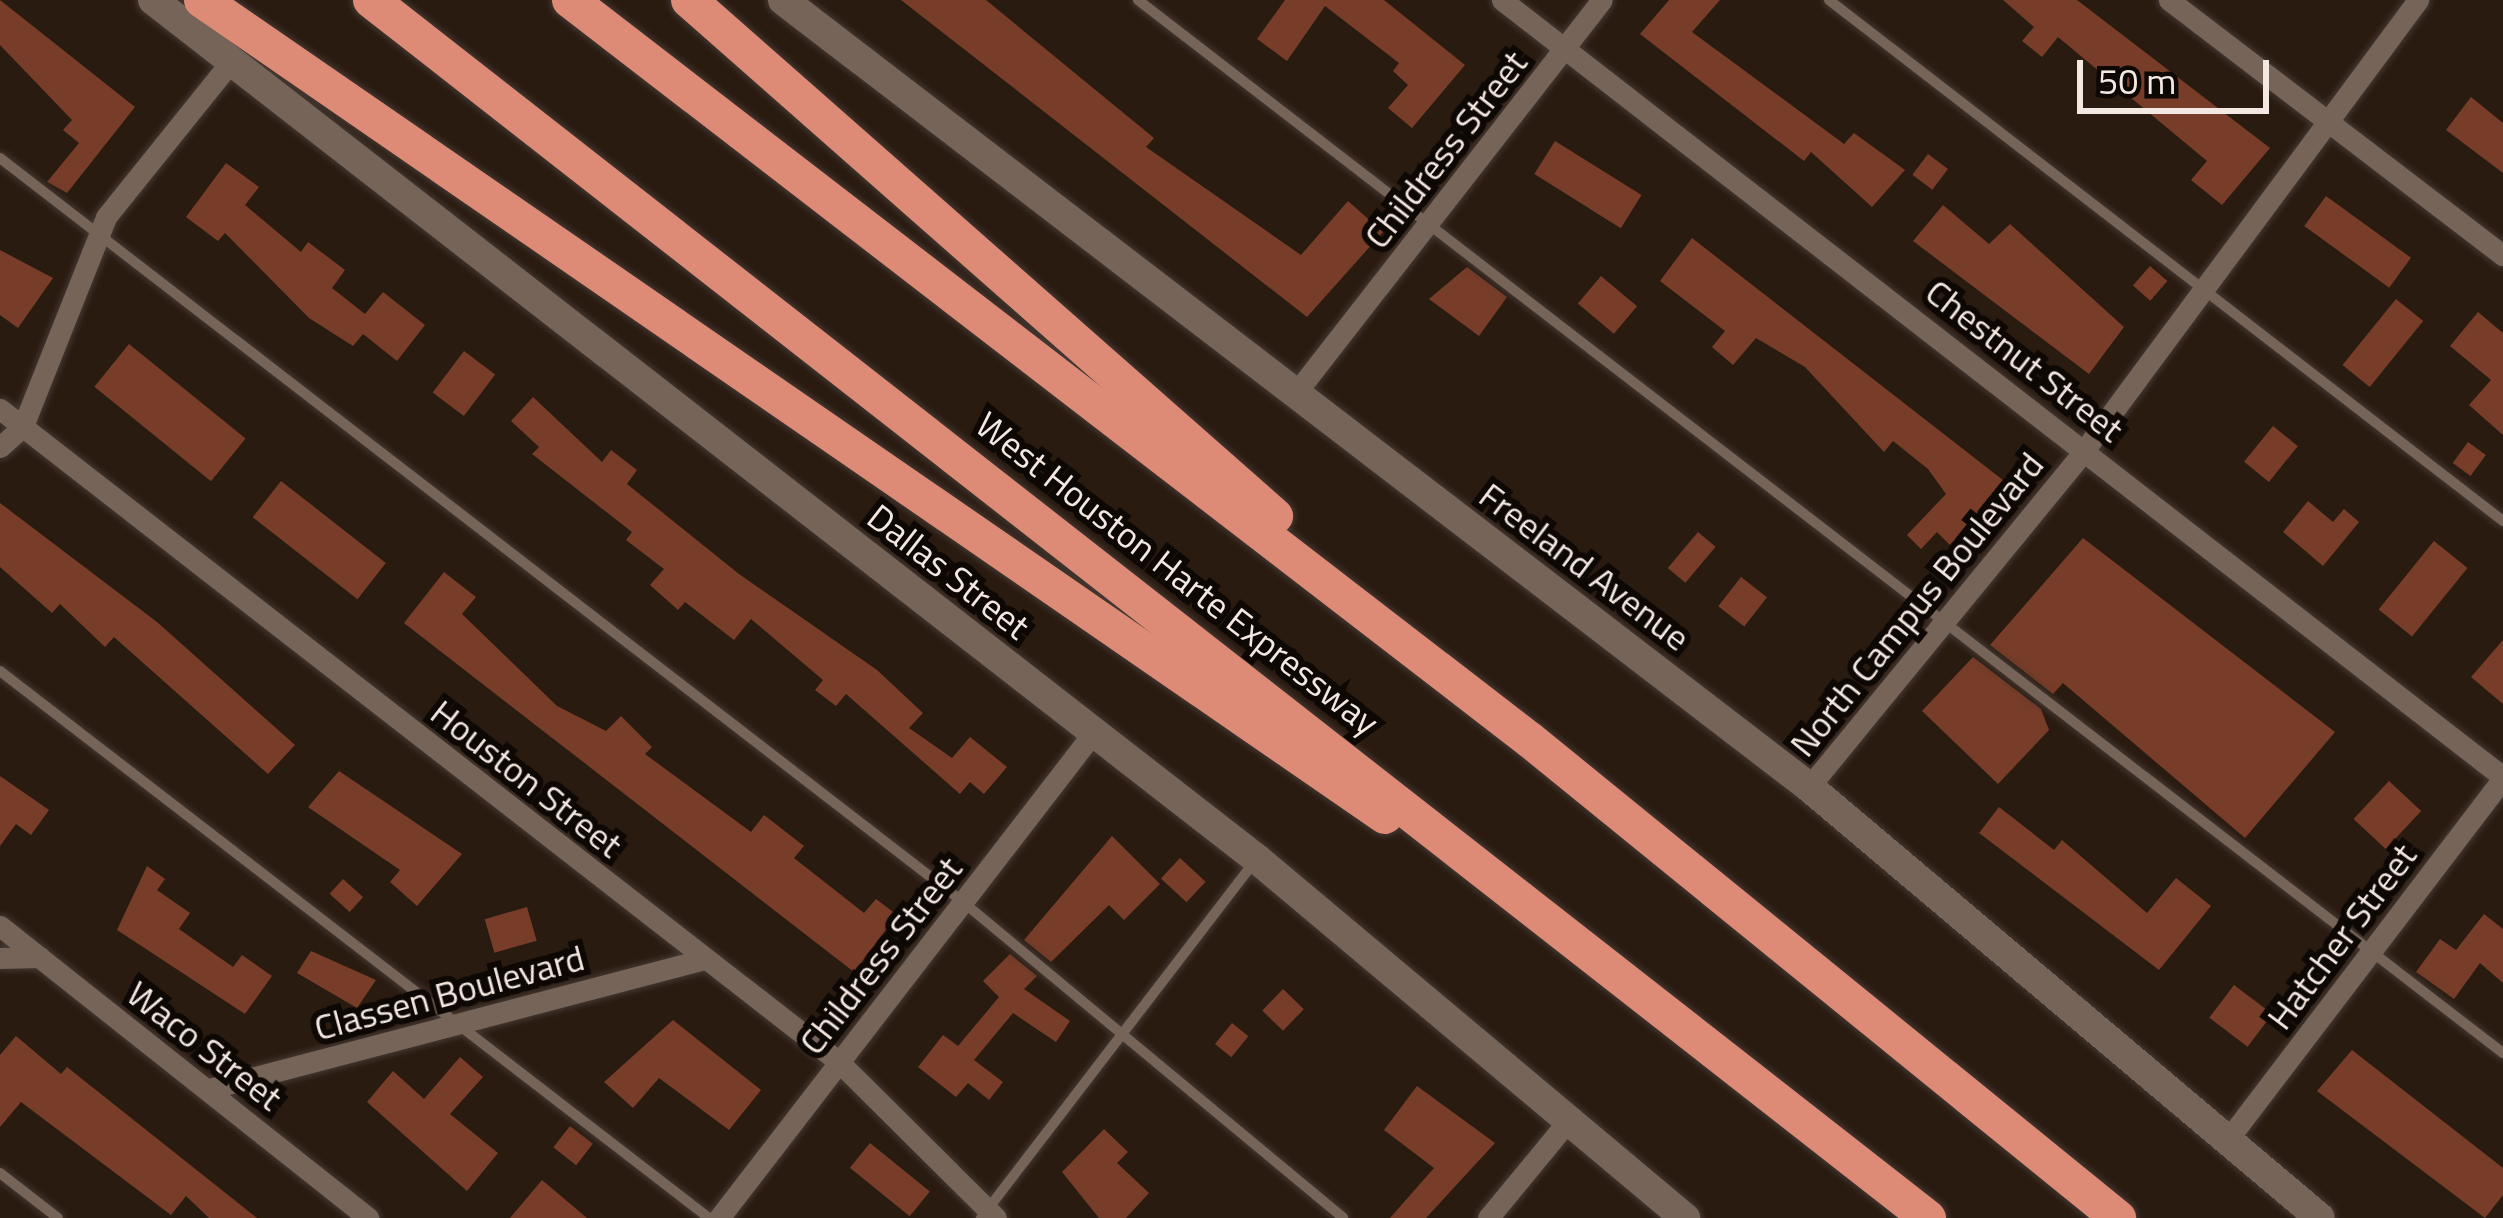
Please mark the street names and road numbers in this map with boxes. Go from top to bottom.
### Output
street label: Childress Street [1355,42,1535,256]
street label: Chestnut Street [1918,270,2132,450]
street label: West Houston Harte Expressway [968,402,1388,744]
street label: North Campus Boulevard [1780,443,2052,765]
street label: Freeland Avenue [1471,473,1699,659]
street label: Dallas Street [860,494,1038,648]
street label: Houston Street [423,690,631,866]
street label: Hatcher Street [2257,835,2425,1037]
street label: Childress Street [790,848,970,1062]
street label: Classen Boulevard [309,935,589,1049]
street label: Waco Street [119,971,291,1119]

